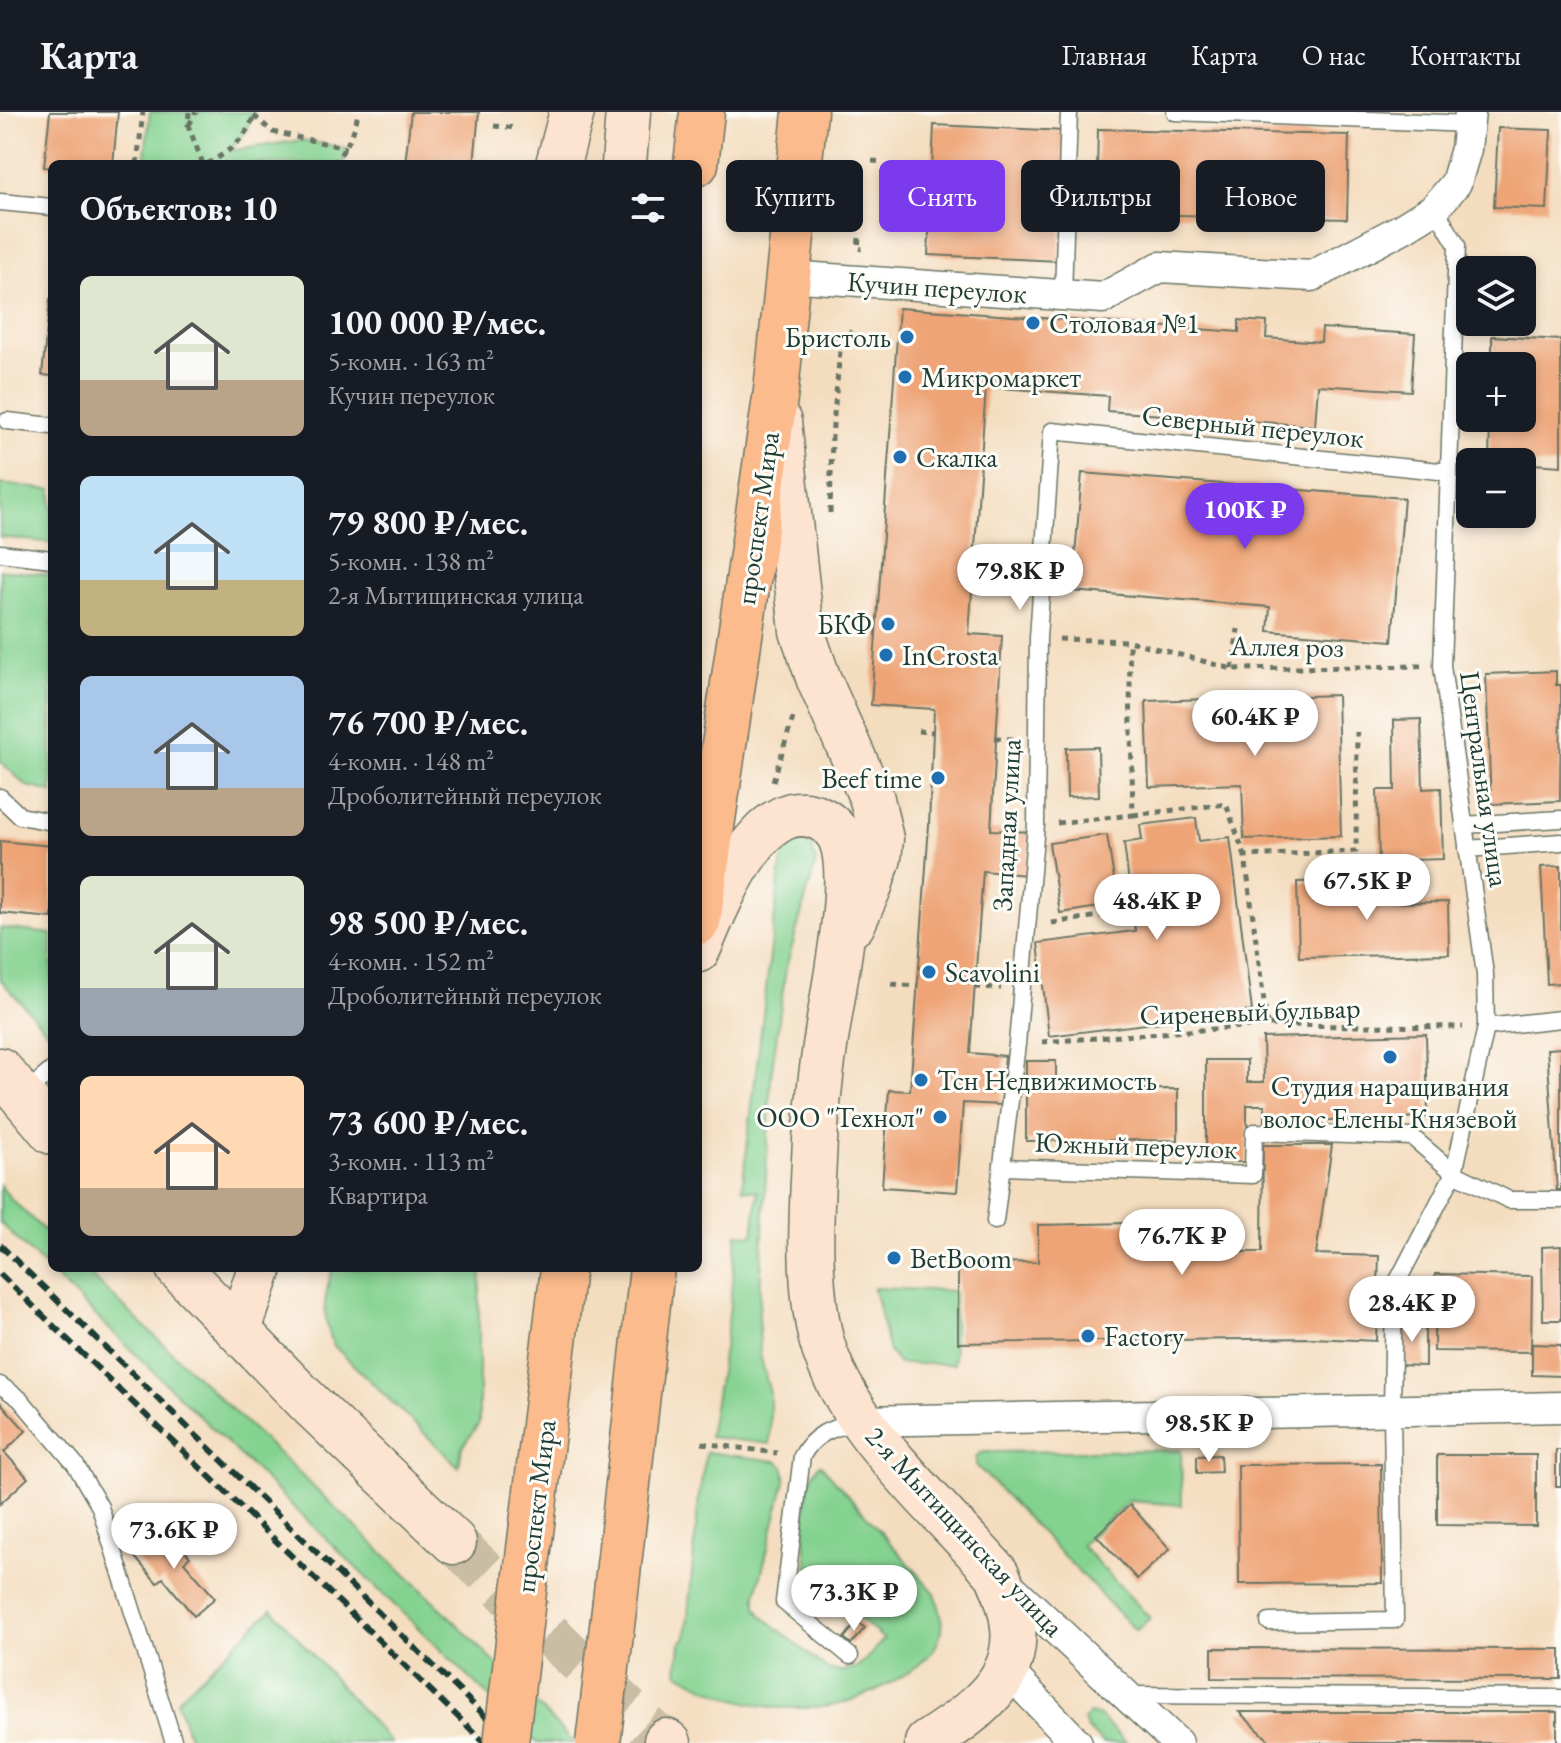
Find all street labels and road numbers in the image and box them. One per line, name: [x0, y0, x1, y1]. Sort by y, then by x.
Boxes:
street label: Кучин переулок: [846, 263, 1028, 311]
street label: Северный переулок: [1140, 396, 1366, 456]
street label: проспект Мира: [727, 428, 787, 607]
street label: Аллея роз: [1229, 627, 1344, 665]
street label: Центральная улица: [1452, 669, 1518, 890]
street label: Западная улица: [984, 737, 1029, 912]
street label: Сиреневый бульвар: [1139, 989, 1361, 1033]
street label: Южный переулок: [1034, 1123, 1238, 1167]
street label: проспект Мира: [507, 1417, 564, 1595]
street label: 2-я Мытищинская улица: [858, 1418, 1073, 1645]

